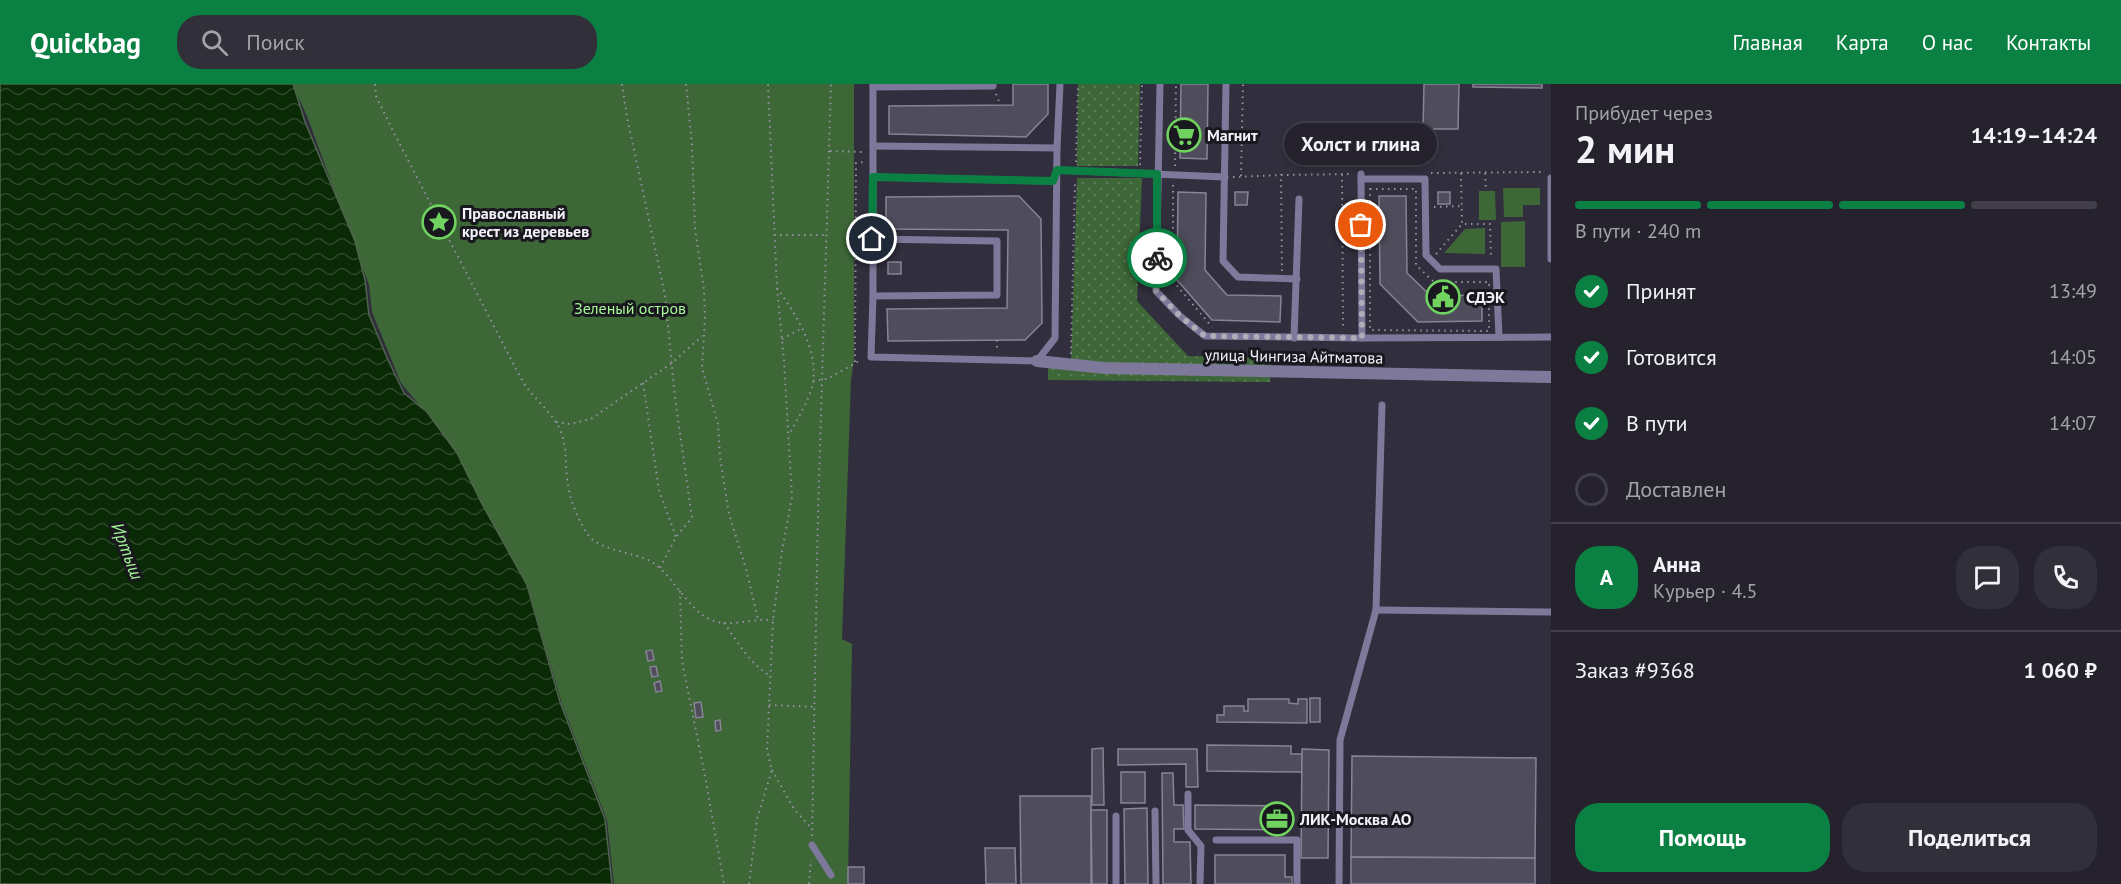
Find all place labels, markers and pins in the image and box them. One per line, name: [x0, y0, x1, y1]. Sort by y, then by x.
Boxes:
supermarket icon: Магнит: [1166, 117, 1202, 153]
callout: Холст и глина: [1284, 123, 1438, 165]
place label: Магнит: [1207, 125, 1258, 145]
pin: [1335, 199, 1386, 250]
place label: Православный крест из деревьев: [462, 203, 589, 241]
place icon: Православный крест из деревьев: [421, 204, 457, 240]
pin: [846, 213, 897, 264]
public building icon: СДЭК: [1425, 279, 1461, 315]
place label: СДЭК: [1466, 287, 1505, 307]
office icon: ЛИК-Москва АО: [1259, 801, 1295, 837]
place label: ЛИК-Москва АО: [1299, 809, 1412, 829]

